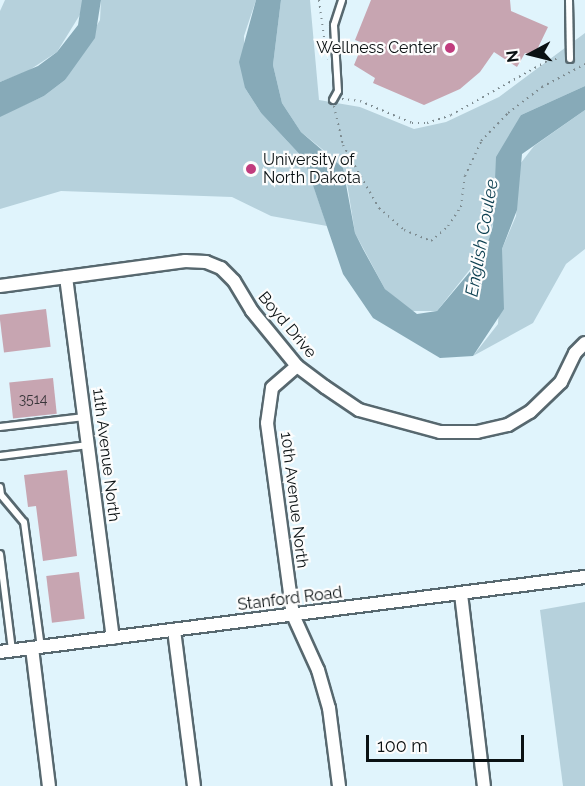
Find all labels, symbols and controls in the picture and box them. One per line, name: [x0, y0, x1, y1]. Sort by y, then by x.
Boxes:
north arrow: [501, 24, 561, 84]
place label: Wellness Center: [316, 38, 438, 58]
marker: Wellness Center: [443, 41, 457, 55]
text: N: [502, 49, 523, 63]
place label: University of North Dakota: [263, 150, 361, 188]
marker: University of North Dakota: [244, 162, 258, 176]
water label: English Coulee: [461, 178, 503, 298]
street label: Boyd Drive: [254, 288, 320, 362]
street label: 11th Avenue North: [88, 387, 124, 523]
house number: 3514: [19, 391, 47, 407]
street label: 10th Avenue North: [276, 431, 312, 569]
street label: Stanford Road: [237, 583, 343, 615]
scale bar: [369, 723, 526, 761]
text: 100 m: [377, 735, 428, 756]

